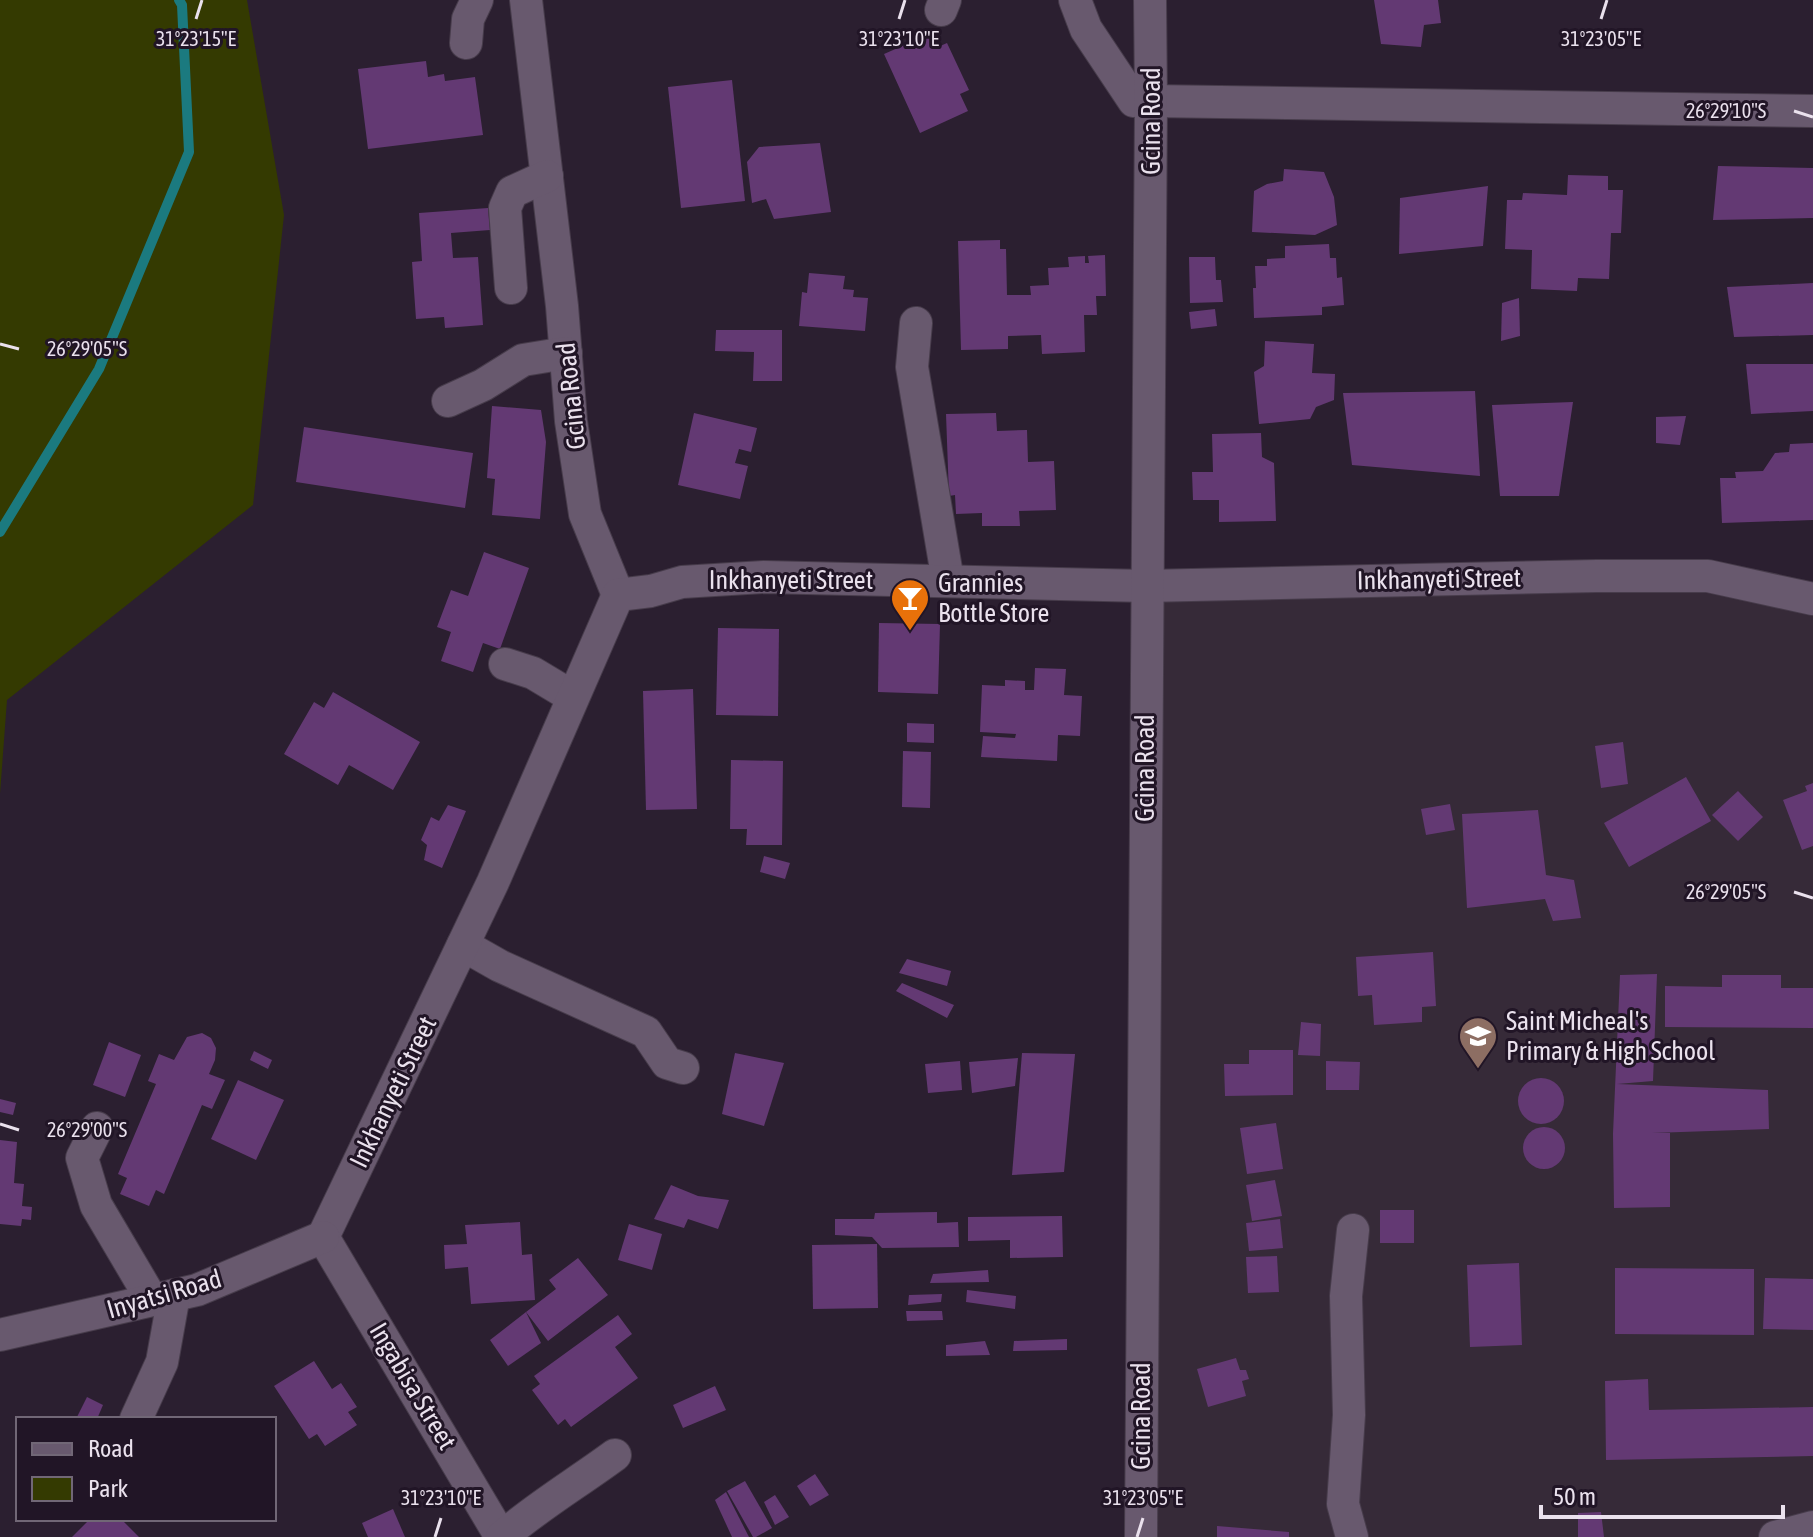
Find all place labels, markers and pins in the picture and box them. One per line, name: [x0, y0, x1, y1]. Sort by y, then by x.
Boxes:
place label: Grannies Bottle Store: [938, 568, 1049, 628]
bar icon: Grannies Bottle Store: [889, 577, 931, 632]
place label: Saint Micheal's Primary & High School: [1506, 1006, 1715, 1066]
school or university icon: Saint Micheal's Primary & High School: [1457, 1015, 1499, 1070]

